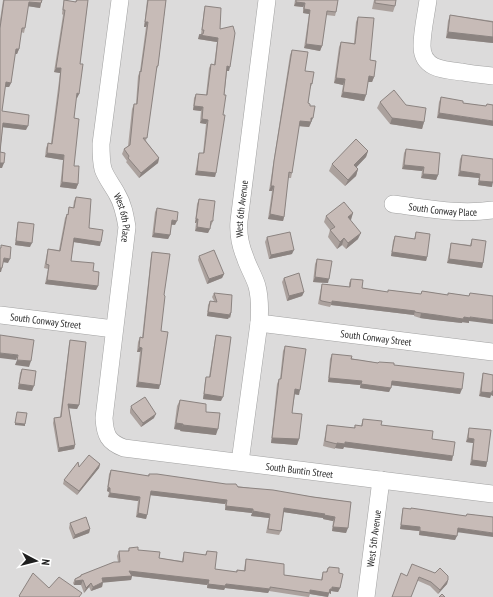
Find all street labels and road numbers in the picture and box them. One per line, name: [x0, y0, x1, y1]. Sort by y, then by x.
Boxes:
street label: West 6th Avenue: [232, 179, 251, 238]
street label: West 6th Place: [111, 190, 134, 243]
street label: South Conway Place: [408, 200, 477, 218]
street label: South Conway Street: [9, 310, 82, 331]
street label: South Conway Street: [340, 327, 413, 348]
street label: South Buntin Street: [265, 459, 334, 481]
street label: West 5th Avenue: [363, 509, 384, 568]

